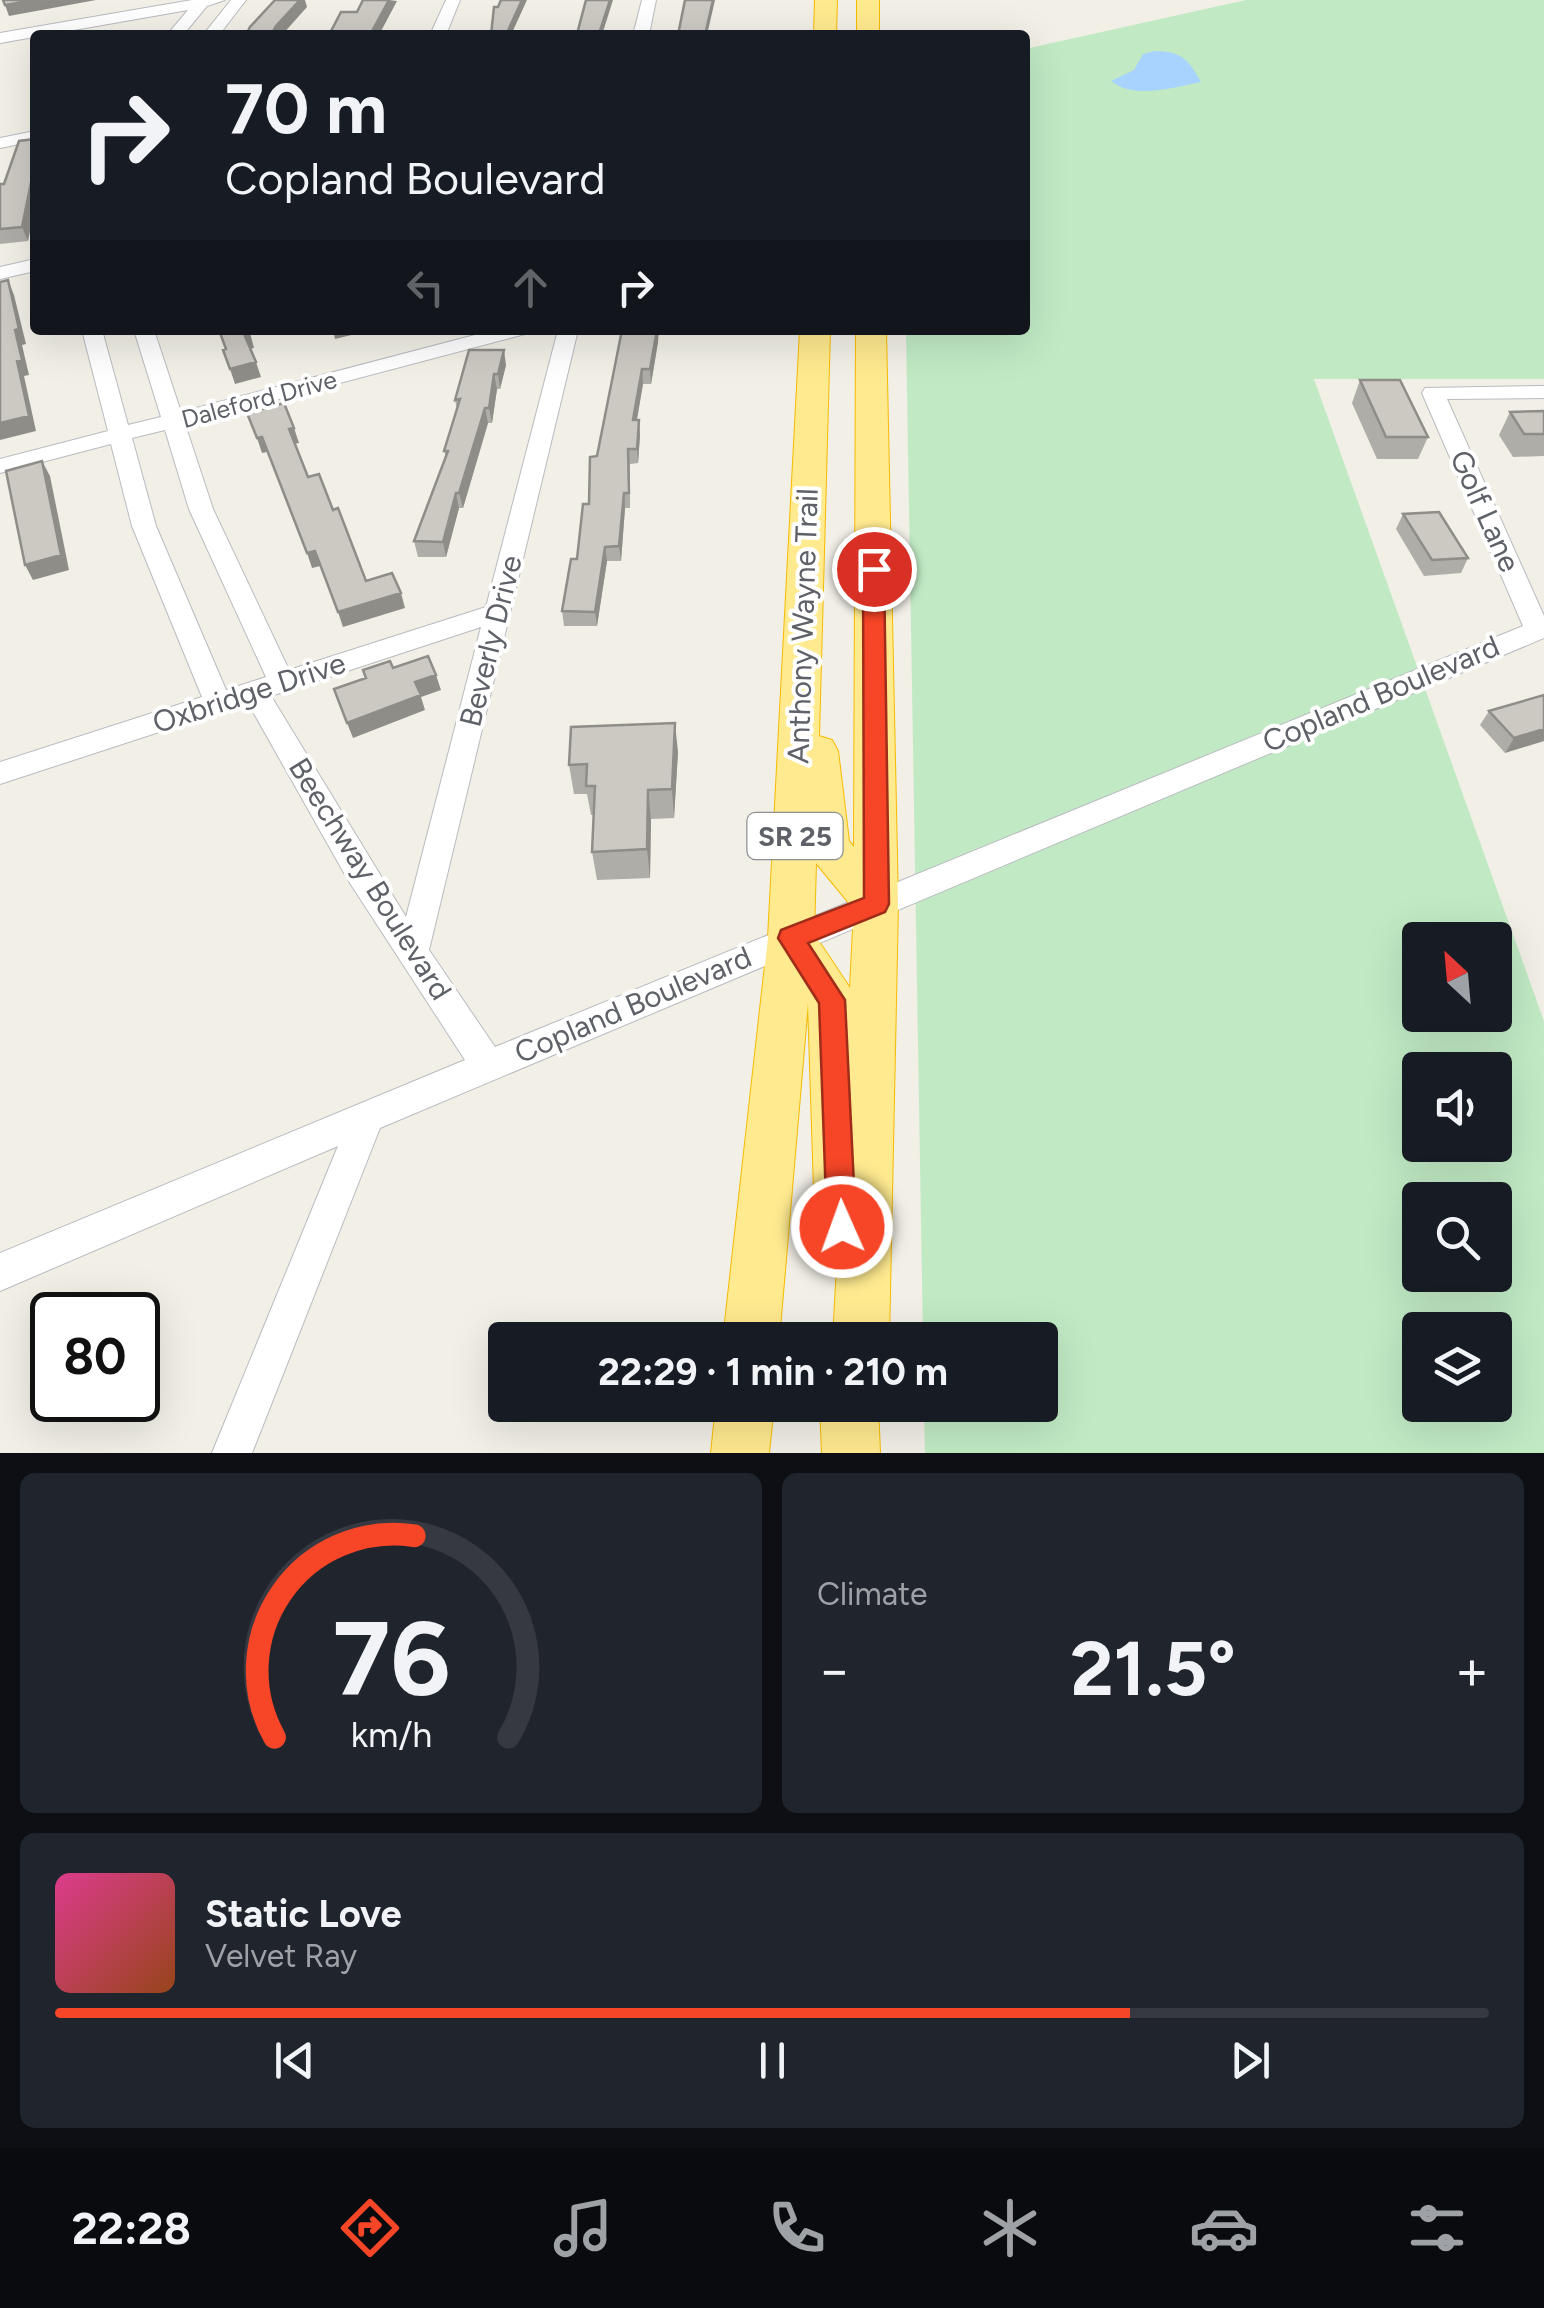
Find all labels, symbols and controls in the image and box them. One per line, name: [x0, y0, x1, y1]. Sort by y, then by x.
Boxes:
text: 70 m: [225, 66, 387, 151]
icon: right: [60, 70, 190, 200]
text: Copland Boulevard: [225, 151, 606, 205]
icon: left: [398, 260, 453, 315]
icon: ahead: [503, 260, 558, 315]
icon: right: [608, 260, 663, 315]
street label: Daleford Drive: [178, 364, 340, 434]
street label: Golf Lane: [1442, 444, 1529, 577]
street label: Anthony Wayne Trail: [779, 488, 826, 764]
pin: [832, 527, 917, 612]
icon: arrive: [847, 542, 902, 597]
street label: Beverly Drive: [451, 551, 530, 730]
street label: Copland Boulevard: [1257, 627, 1505, 760]
street label: Oxbridge Drive: [148, 644, 350, 741]
street label: Beechway Boulevard: [281, 751, 460, 1007]
road number: SR 25: [748, 813, 842, 859]
north arrow: [1402, 922, 1512, 1032]
map controls: [1402, 922, 1512, 1422]
street label: Copland Boulevard: [509, 938, 757, 1071]
button: sound: [1402, 1052, 1512, 1162]
position arrow: [790, 1175, 894, 1279]
button: search: [1402, 1182, 1512, 1292]
speed limit sign: 80: [30, 1292, 160, 1422]
button: layers: [1402, 1312, 1512, 1422]
text: 22:29 · 1 min · 210 m: [598, 1349, 948, 1395]
text: Climate: [817, 1575, 928, 1613]
text: 76: [332, 1596, 450, 1721]
text: 21.5°: [1070, 1624, 1236, 1714]
text: −: [817, 1637, 851, 1703]
text: +: [1455, 1637, 1489, 1703]
text: km/h: [350, 1713, 432, 1756]
text: Static Love: [205, 1891, 402, 1937]
text: Velvet Ray: [205, 1937, 357, 1975]
icon: previous: [267, 2033, 322, 2088]
icon: pause: [745, 2033, 800, 2088]
icon: next: [1223, 2033, 1278, 2088]
icon: directions: [335, 2193, 405, 2263]
icon: music: [548, 2193, 618, 2263]
icon: phone: [762, 2193, 832, 2263]
icon: climate: [975, 2193, 1045, 2263]
icon: car: [1189, 2193, 1259, 2263]
icon: filters: [1402, 2193, 1472, 2263]
text: 22:28: [72, 2201, 191, 2255]

